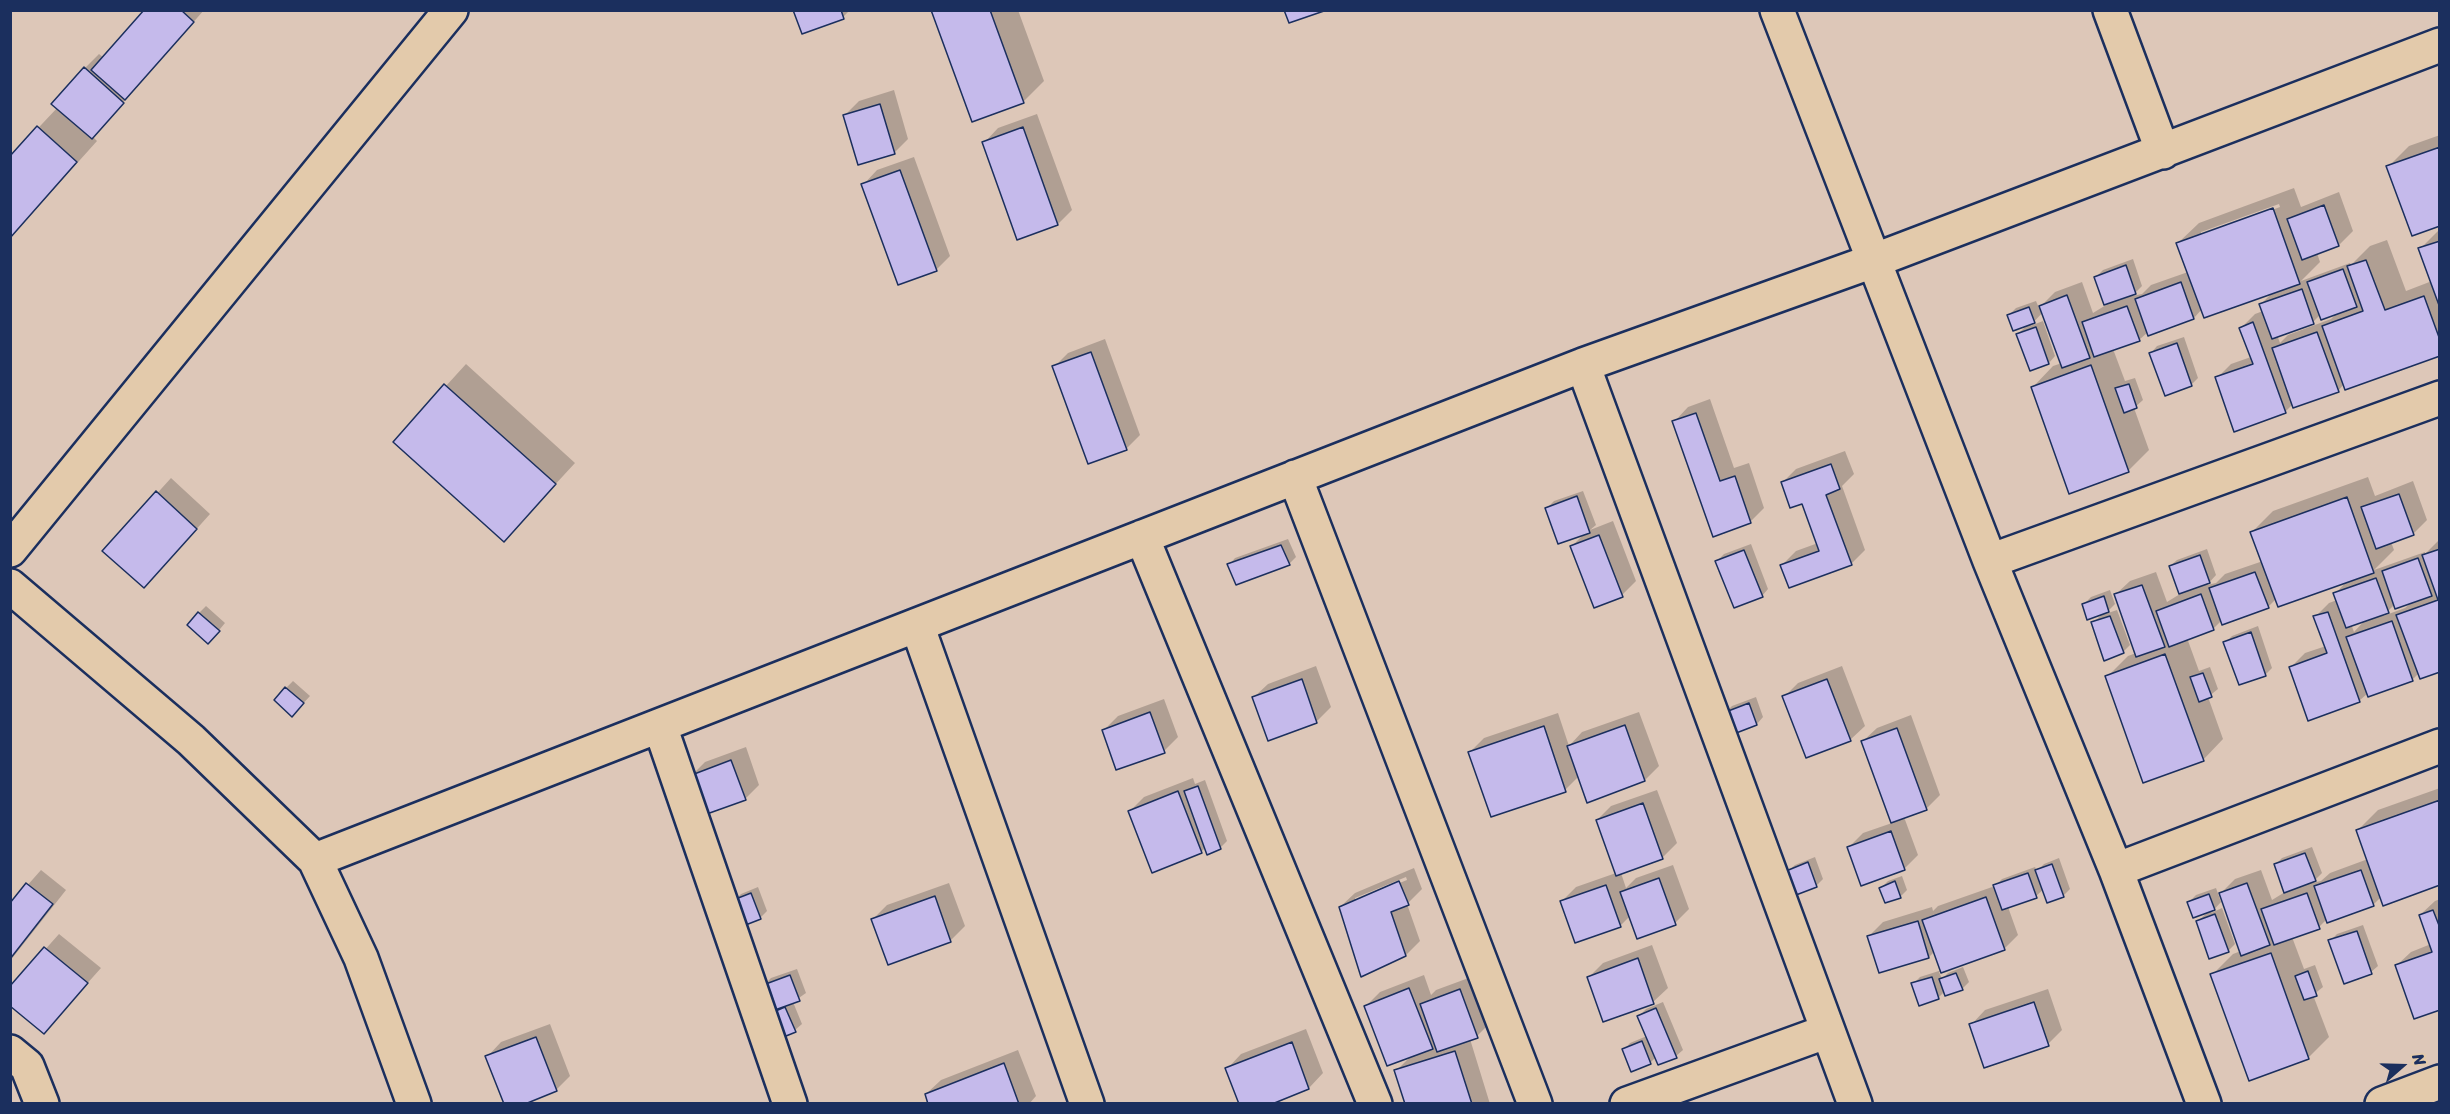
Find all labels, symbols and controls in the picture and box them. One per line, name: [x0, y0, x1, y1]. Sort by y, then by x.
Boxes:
north arrow: [2372, 1036, 2432, 1096]
text: N: [2404, 1050, 2435, 1070]

